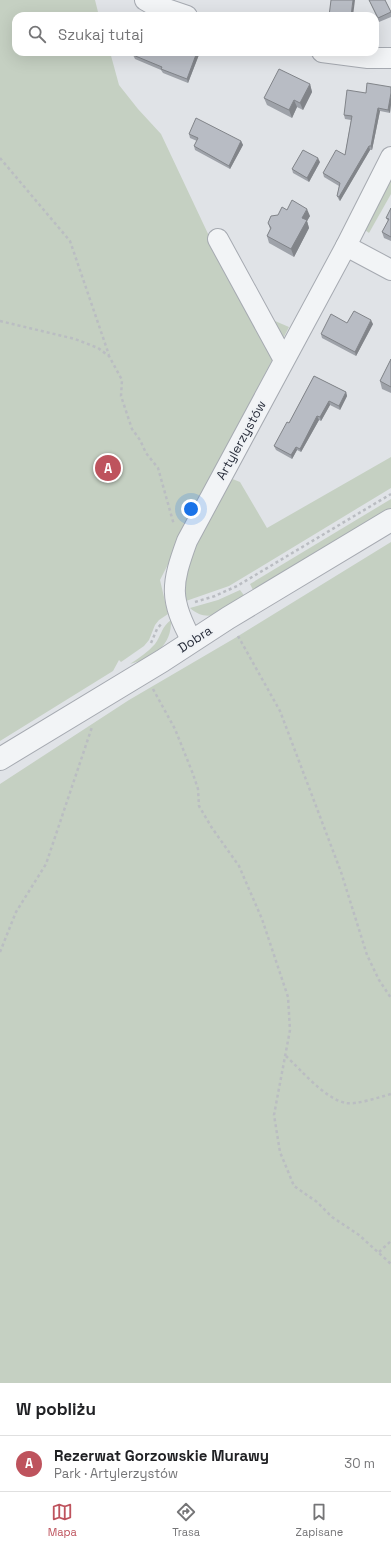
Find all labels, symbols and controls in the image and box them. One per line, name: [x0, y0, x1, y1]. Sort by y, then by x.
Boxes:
search box: [12, 12, 379, 56]
icon: search: [26, 23, 48, 45]
text: Szukaj tutaj: [58, 25, 144, 44]
street label: Artylerzystów: [212, 397, 270, 483]
pin: A: [95, 453, 121, 483]
your location: [181, 499, 201, 519]
street label: Dobra: [175, 621, 216, 656]
text: W pobliżu: [16, 1398, 96, 1420]
text: Rezerwat Gorzowskie Murawy: [54, 1446, 269, 1465]
text: A: [25, 1455, 33, 1472]
text: 30 m: [344, 1455, 375, 1472]
text: Park · Artylerzystów: [54, 1465, 178, 1482]
tab: Mapa: [48, 1501, 77, 1539]
tab: Trasa: [172, 1501, 200, 1539]
tab: Zapisane: [296, 1501, 343, 1539]

